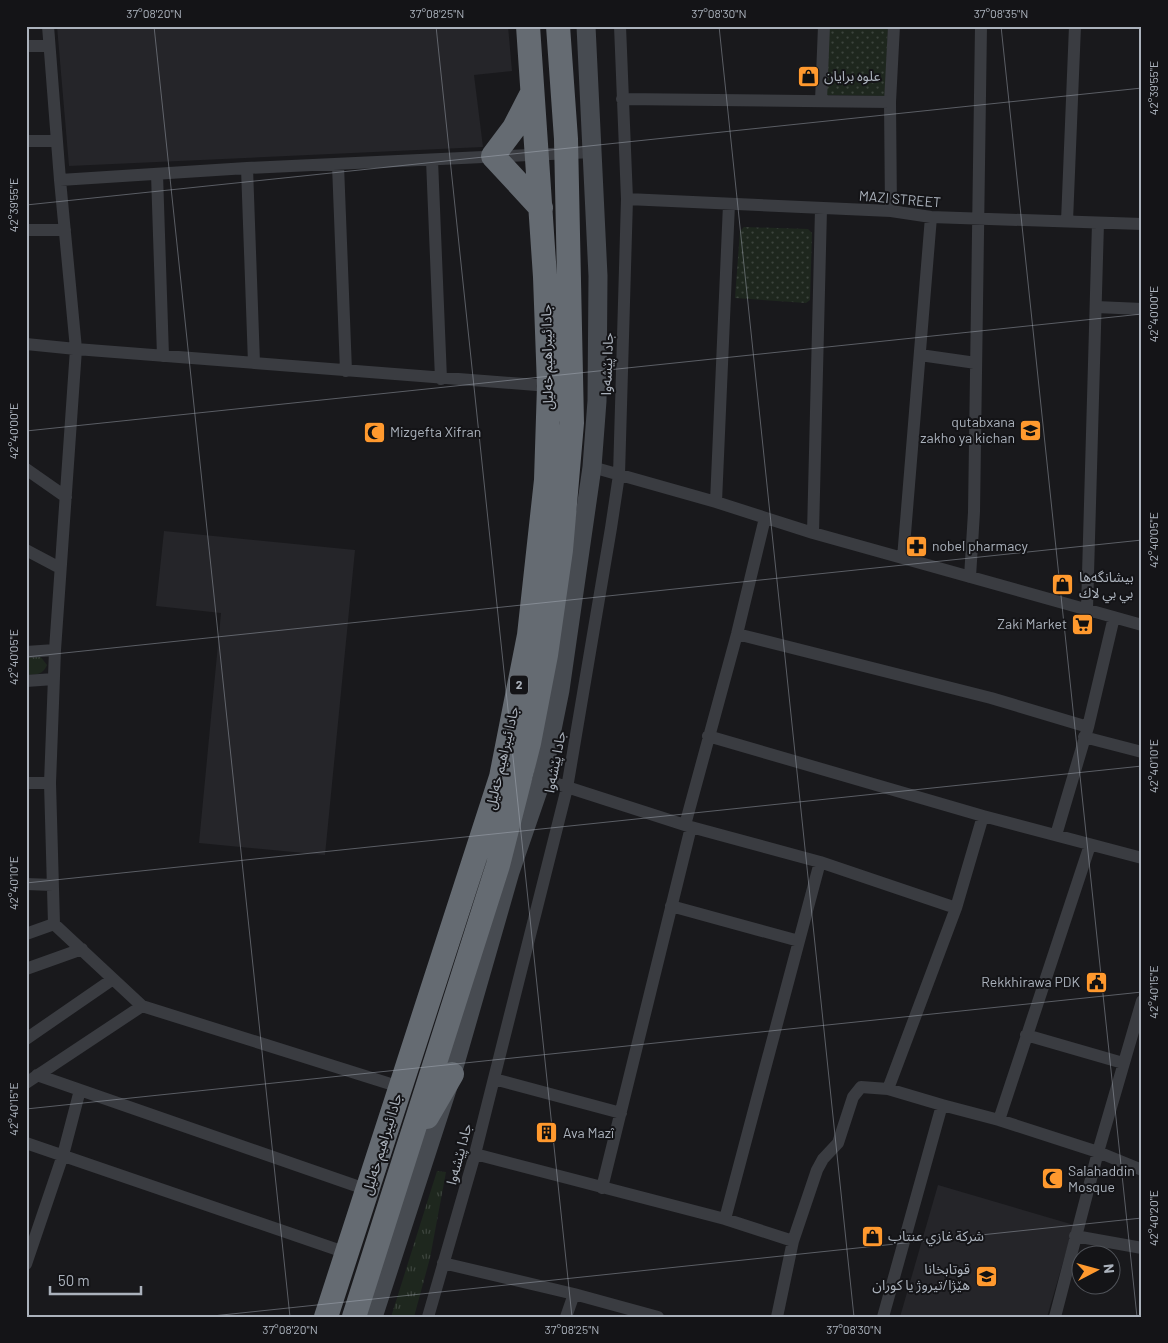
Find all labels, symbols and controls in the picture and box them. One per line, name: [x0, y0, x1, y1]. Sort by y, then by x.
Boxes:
text: 37°08'20"N: [126, 6, 182, 20]
text: 37°08'25"N: [410, 6, 464, 20]
text: 37°08'30"N: [691, 6, 747, 20]
text: 37°08'35"N: [974, 6, 1028, 20]
text: 42°39'55"E: [1146, 61, 1160, 115]
shop icon: علوه برايان: [796, 64, 820, 88]
place label: علوه برايان: [824, 67, 880, 85]
text: 42°39'55"E: [6, 178, 20, 232]
street label: MAZI STREET: [858, 186, 942, 211]
text: 42°40'00"E: [1146, 286, 1160, 342]
street label: جادا ئیبراهیم خەلیل: [537, 304, 559, 410]
street label: جادا پێشەوا: [597, 332, 618, 396]
text: 42°40'00"E: [6, 403, 20, 459]
place label: qutabxana zakho ya kichan: [920, 413, 1015, 446]
school or university icon: qutabxana zakho ya kichan: [1019, 418, 1043, 442]
mosque icon: Mizgefta Xifran: [362, 420, 386, 444]
place label: Mizgefta Xifran: [390, 423, 481, 440]
text: 42°40'05"E: [1146, 512, 1160, 568]
pharmacy icon: nobel pharmacy: [904, 534, 928, 558]
place label: nobel pharmacy: [932, 537, 1029, 554]
place label: بيشانگه‌ها بي بي لاك: [1079, 568, 1134, 604]
shop icon: بيشانگه‌ها بي بي لاك: [1051, 573, 1075, 597]
supermarket icon: Zaki Market: [1071, 612, 1095, 636]
place label: Zaki Market: [997, 615, 1067, 632]
text: 42°40'05"E: [6, 629, 20, 685]
road number: 2: [510, 676, 528, 694]
street label: جادا ئیبراهیم خەلیل: [481, 705, 525, 812]
street label: جادا پێشەوا: [540, 729, 571, 795]
text: 42°40'10"E: [1146, 739, 1160, 793]
text: 42°40'10"E: [6, 856, 20, 910]
text: 42°40'15"E: [1146, 965, 1160, 1019]
public building icon: Rekkhirawa PDK: [1084, 970, 1108, 994]
place label: Rekkhirawa PDK: [981, 973, 1080, 990]
text: 42°40'15"E: [6, 1082, 20, 1136]
street label: جادا ئیبراهیم خەلیل: [358, 1091, 408, 1198]
street label: جادا پێشەوا: [442, 1121, 477, 1187]
building icon: Ava Mazî: [535, 1121, 559, 1145]
place label: Ava Mazî: [563, 1124, 615, 1141]
place label: Salahaddin Mosque: [1068, 1162, 1135, 1195]
mosque icon: Salahaddin Mosque: [1040, 1167, 1064, 1191]
text: 42°40'20"E: [1146, 1190, 1160, 1246]
shop icon: شركة غازي عنتاب: [860, 1224, 884, 1248]
place label: شركة غازي عنتاب: [888, 1227, 984, 1247]
north arrow: [1070, 1246, 1120, 1296]
place label: قوتابخانا هێژا/تيروژ يا كوران: [872, 1260, 970, 1294]
scale bar: [50, 1263, 141, 1295]
text: N: [1100, 1263, 1118, 1274]
school or university icon: قوتابخانا هێژا/تيروژ يا كوران: [974, 1265, 998, 1289]
text: 50 m: [58, 1271, 90, 1289]
text: 37°08'20"N: [262, 1322, 318, 1336]
text: 37°08'25"N: [545, 1322, 599, 1336]
text: 37°08'30"N: [826, 1322, 882, 1336]

